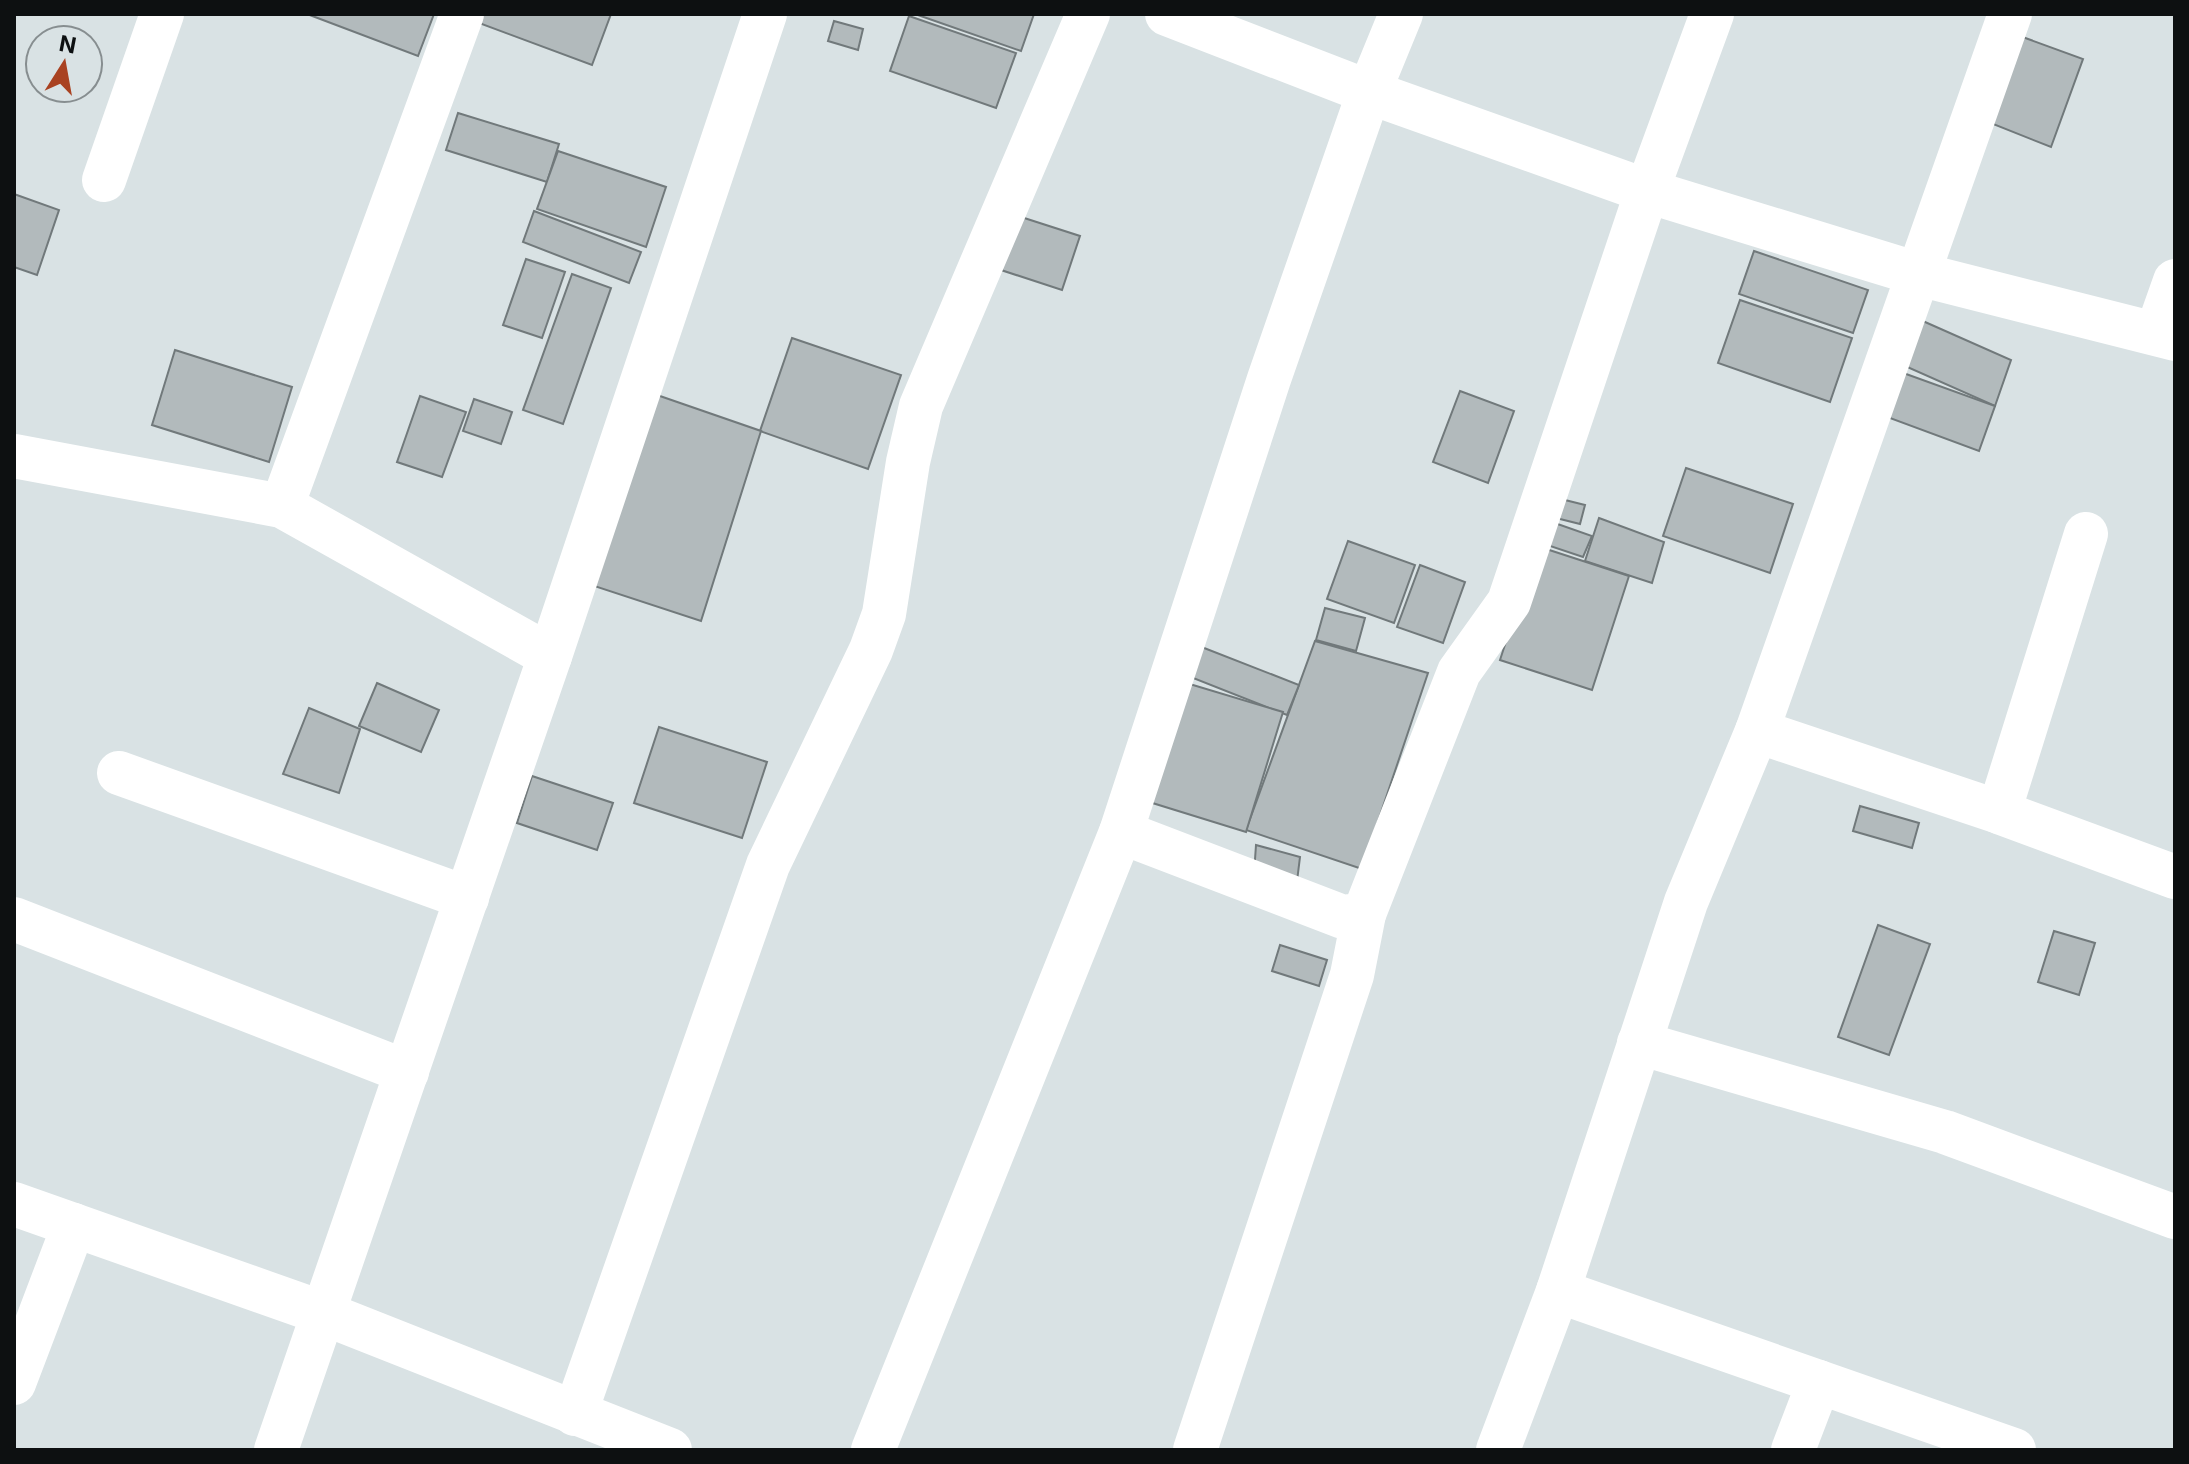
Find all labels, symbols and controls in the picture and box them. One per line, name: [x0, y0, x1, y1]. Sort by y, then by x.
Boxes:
north arrow: [24, 24, 104, 104]
text: N: [57, 30, 79, 59]

